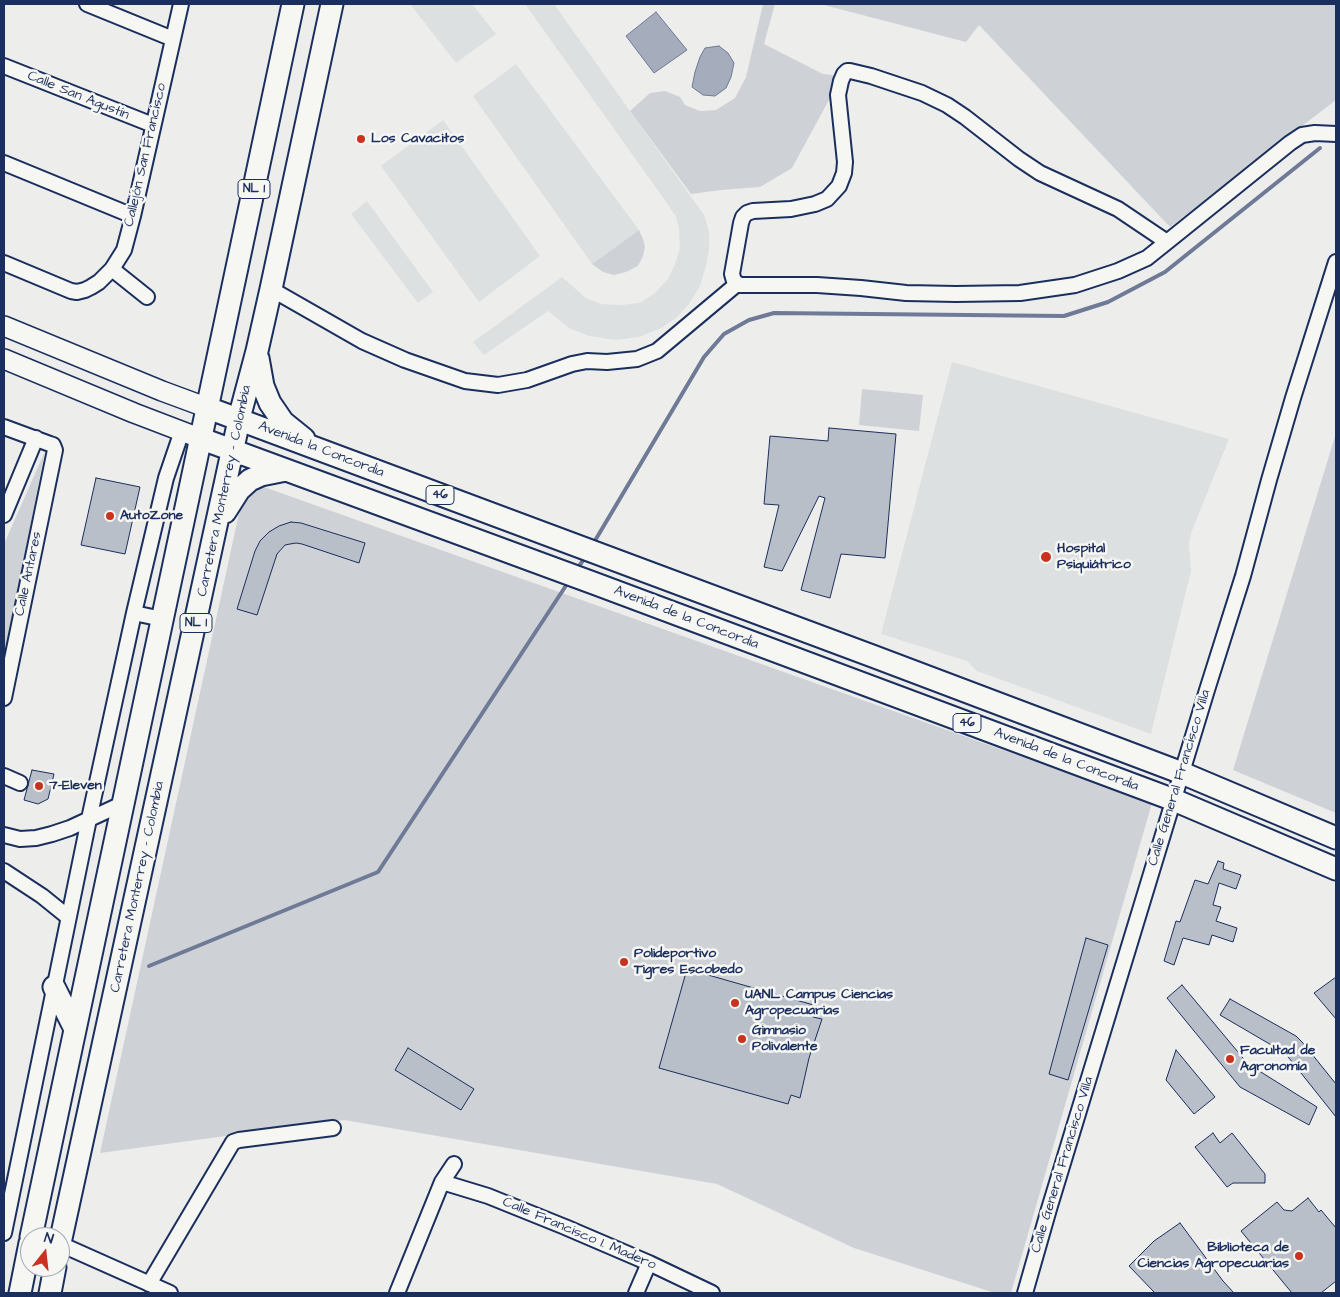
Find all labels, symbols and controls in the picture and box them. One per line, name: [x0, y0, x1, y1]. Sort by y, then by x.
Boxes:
street label: Calle San Agustín: [25, 68, 131, 124]
street label: Callejón San Francisco: [121, 82, 171, 228]
place label: Los Cavacitos: [371, 131, 464, 147]
marker: Los Cavacitos: [355, 133, 367, 145]
road number: NL 1: [238, 180, 270, 198]
street label: Carretera Monterrey - Colombia: [194, 384, 256, 598]
street label: Avenida la Concordia: [256, 418, 386, 482]
road number: 46: [426, 486, 454, 504]
place label: AutoZone: [120, 508, 183, 524]
marker: AutoZone: [104, 510, 116, 522]
street label: Calle Antares: [12, 530, 46, 618]
place label: Hospital Psiquiátrico: [1057, 541, 1131, 574]
marker: Hospital Psiquiátrico: [1039, 550, 1053, 564]
street label: Avenida de la Concordia: [611, 583, 761, 653]
road number: NL 1: [180, 614, 212, 632]
street label: Calle General Francisco Villa: [1145, 688, 1215, 868]
road number: 46: [953, 714, 981, 732]
street label: Avenida de la Concordia: [991, 725, 1141, 795]
place label: 7-Eleven: [49, 778, 102, 794]
marker: 7-Eleven: [33, 780, 45, 792]
street label: Carretera Monterrey - Colombia: [107, 780, 169, 994]
place label: Polideportivo Tigres Escobedo: [634, 946, 743, 979]
marker: Polideportivo Tigres Escobedo: [618, 956, 630, 968]
place label: UANL Campus Ciencias Agropecuarias: [745, 987, 893, 1020]
marker: UANL Campus Ciencias Agropecuarias: [729, 997, 741, 1009]
place label: Gimnasio Polivalente: [752, 1023, 818, 1056]
marker: Gimnasio Polivalente: [736, 1033, 748, 1045]
place label: Facultad de Agronomía: [1240, 1043, 1315, 1076]
marker: Facultad de Agronomía: [1224, 1053, 1236, 1065]
street label: Calle General Francisco Villa: [1028, 1075, 1098, 1255]
street label: Calle Francisco I. Madero: [500, 1194, 658, 1274]
north arrow: [20, 1227, 70, 1277]
text: N: [42, 1228, 56, 1249]
place label: Biblioteca de Ciencias Agropecuarias: [1137, 1240, 1289, 1272]
marker: Biblioteca de Ciencias Agropecuarias: [1293, 1250, 1305, 1262]

